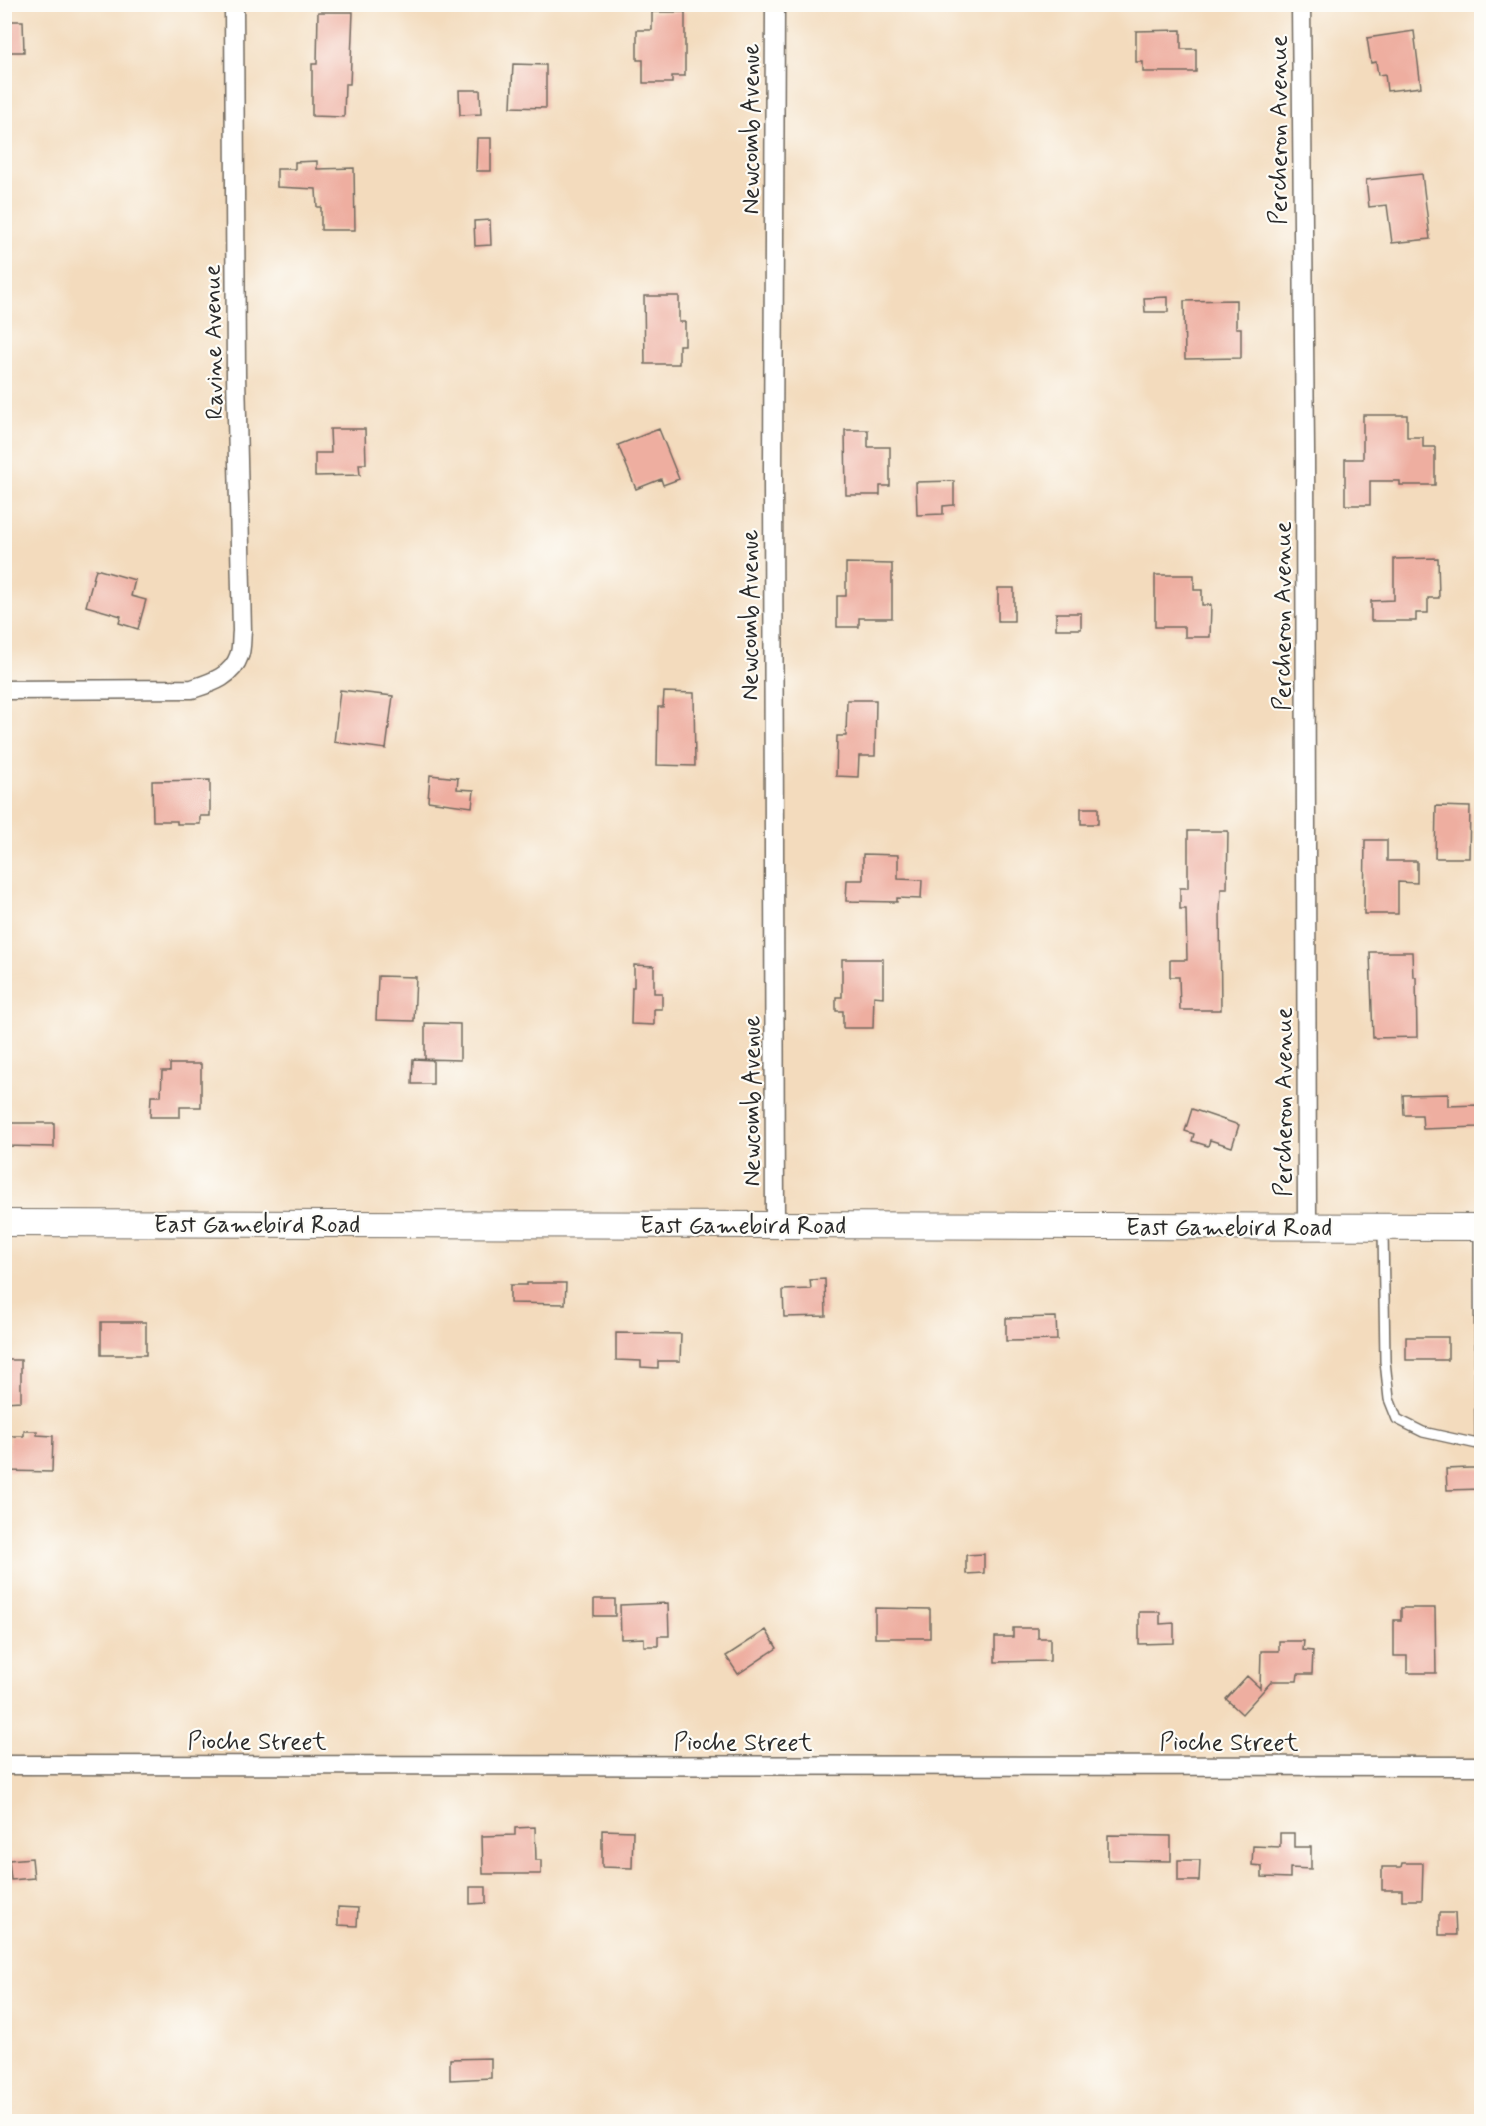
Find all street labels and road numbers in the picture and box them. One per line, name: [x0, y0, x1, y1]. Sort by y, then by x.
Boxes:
street label: Percheron Avenue: [1264, 35, 1295, 225]
street label: Newcomb Avenue: [736, 44, 767, 215]
street label: Ravine Avenue: [198, 264, 231, 420]
street label: Percheron Avenue: [1268, 521, 1299, 711]
street label: Newcomb Avenue: [735, 530, 766, 701]
street label: Percheron Avenue: [1269, 1007, 1300, 1197]
street label: Newcomb Avenue: [737, 1016, 768, 1187]
street label: East Gamebird Road: [154, 1210, 360, 1241]
street label: East Gamebird Road: [640, 1211, 846, 1242]
street label: East Gamebird Road: [1126, 1213, 1332, 1244]
street label: Pioche Street: [187, 1727, 327, 1758]
street label: Pioche Street: [673, 1728, 813, 1759]
street label: Pioche Street: [1159, 1728, 1299, 1759]

